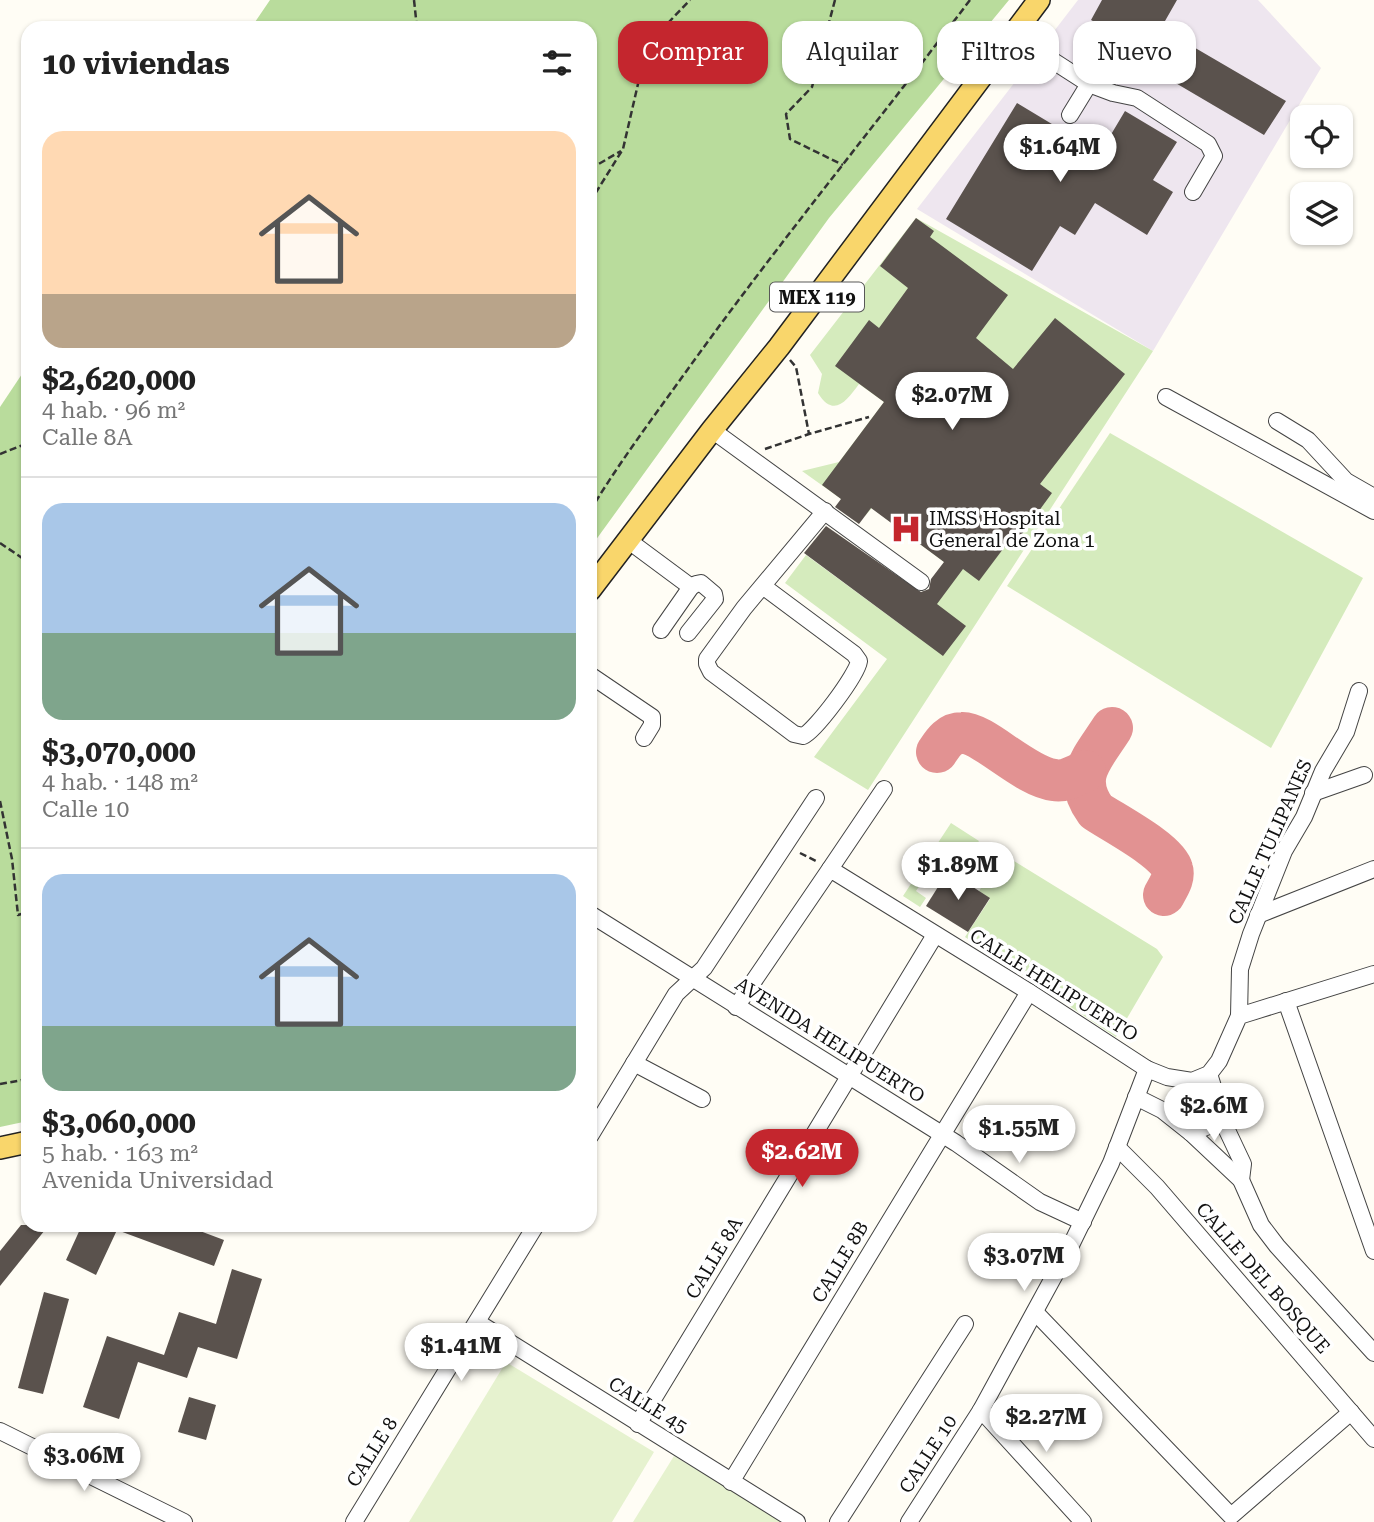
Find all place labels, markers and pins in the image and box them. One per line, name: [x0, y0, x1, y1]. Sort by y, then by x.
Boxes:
pin: $1.64M: [1003, 124, 1117, 184]
pin: $2.07M: [895, 372, 1009, 432]
place label: IMSS Hospital General de Zona 1: [929, 507, 1095, 552]
hospital icon: IMSS Hospital General de Zona 1: [889, 512, 923, 546]
pin: $1.89M: [901, 842, 1015, 902]
pin: $2.6M: [1165, 1084, 1263, 1143]
pin: $1.55M: [962, 1106, 1076, 1165]
pin: $2.62M: [745, 1130, 859, 1189]
pin: $3.07M: [967, 1234, 1081, 1293]
pin: $1.41M: [404, 1324, 518, 1383]
pin: $2.27M: [989, 1394, 1103, 1454]
pin: $3.06M: [27, 1434, 141, 1493]

